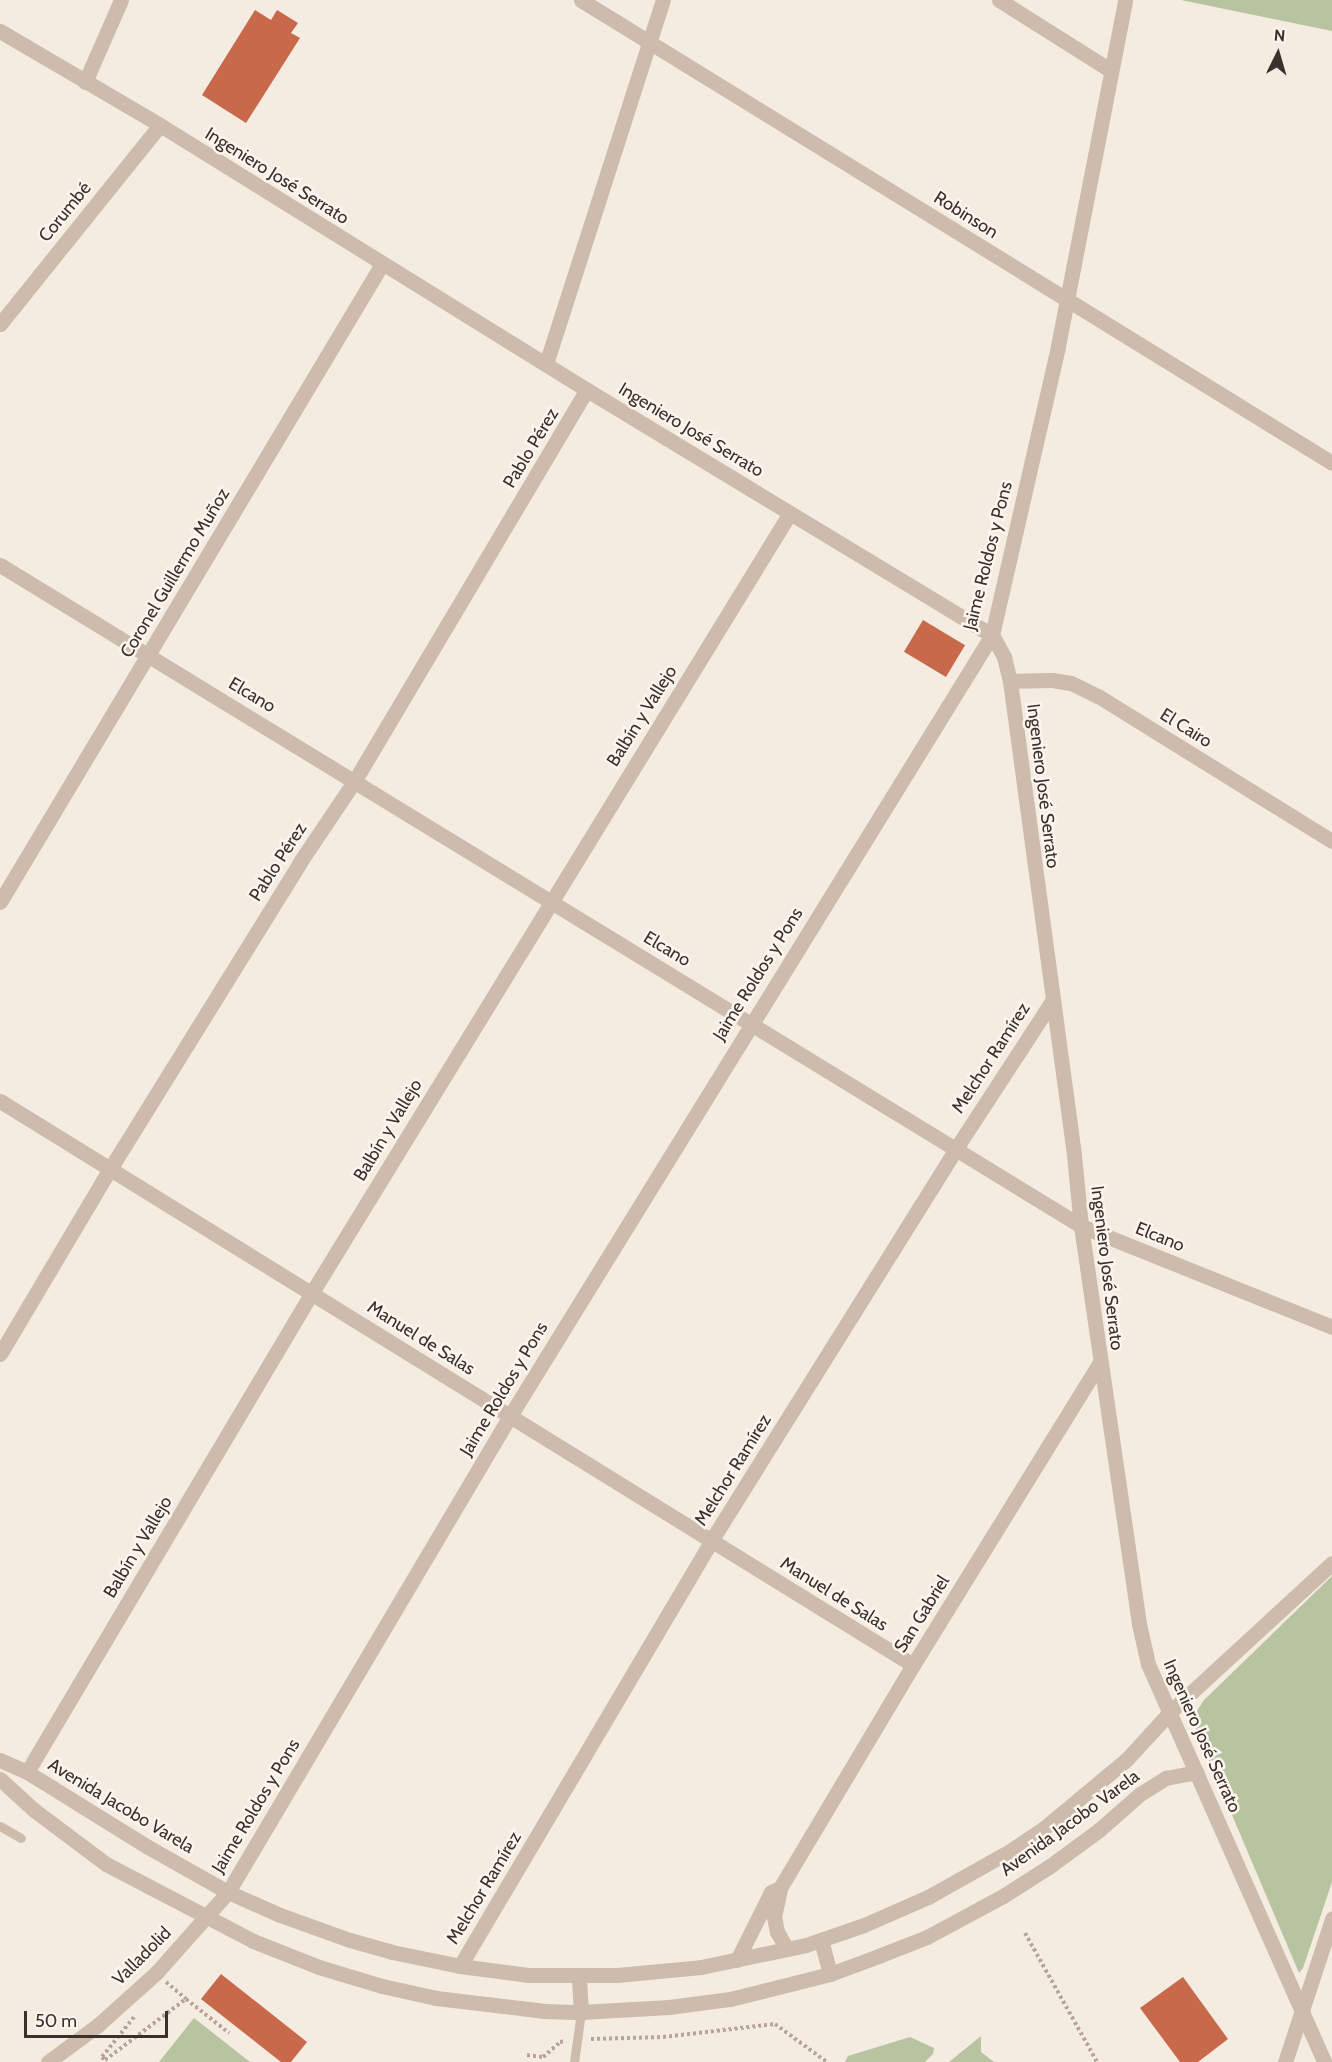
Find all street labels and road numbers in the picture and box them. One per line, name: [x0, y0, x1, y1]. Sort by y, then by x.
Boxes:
street label: Ingeniero José Serrato: [201, 123, 353, 229]
street label: Corumbé: [34, 178, 96, 246]
street label: Robinson: [930, 187, 1002, 243]
street label: Ingeniero José Serrato: [615, 378, 767, 482]
street label: Pablo Pérez: [499, 404, 563, 492]
street label: Jaime Roldos y Pons: [959, 479, 1017, 633]
street label: Coronel Guillermo Muñoz: [116, 484, 234, 662]
street label: Balbín y Vallejo: [602, 662, 682, 770]
street label: Elcano: [225, 673, 279, 717]
street label: Ingeniero José Serrato: [1022, 703, 1064, 869]
street label: El Cairo: [1156, 704, 1216, 752]
street label: Pablo Pérez: [245, 819, 311, 905]
street label: Jaime Roldos y Pons: [708, 904, 808, 1044]
street label: Elcano: [640, 927, 694, 971]
street label: Melchor Ramírez: [947, 999, 1035, 1117]
street label: Balbín y Vallejo: [349, 1075, 427, 1185]
street label: Ingeniero José Serrato: [1086, 1185, 1128, 1351]
street label: Elcano: [1132, 1217, 1188, 1257]
street label: Manuel de Salas: [363, 1296, 479, 1380]
street label: Jaime Roldos y Pons: [455, 1318, 553, 1460]
street label: Melchor Ramírez: [690, 1410, 776, 1530]
street label: Balbín y Vallejo: [99, 1492, 177, 1602]
street label: Manuel de Salas: [776, 1552, 892, 1636]
street label: San Gabriel: [890, 1571, 954, 1657]
street label: Ingeniero José Serrato: [1158, 1656, 1246, 1816]
street label: Jaime Roldos y Pons: [207, 1735, 305, 1877]
street label: Avenida Jacobo Varela: [44, 1754, 198, 1858]
street label: Avenida Jacobo Varela: [996, 1765, 1144, 1881]
street label: Melchor Ramírez: [442, 1828, 526, 1948]
street label: Valladolid: [108, 1922, 176, 1990]

